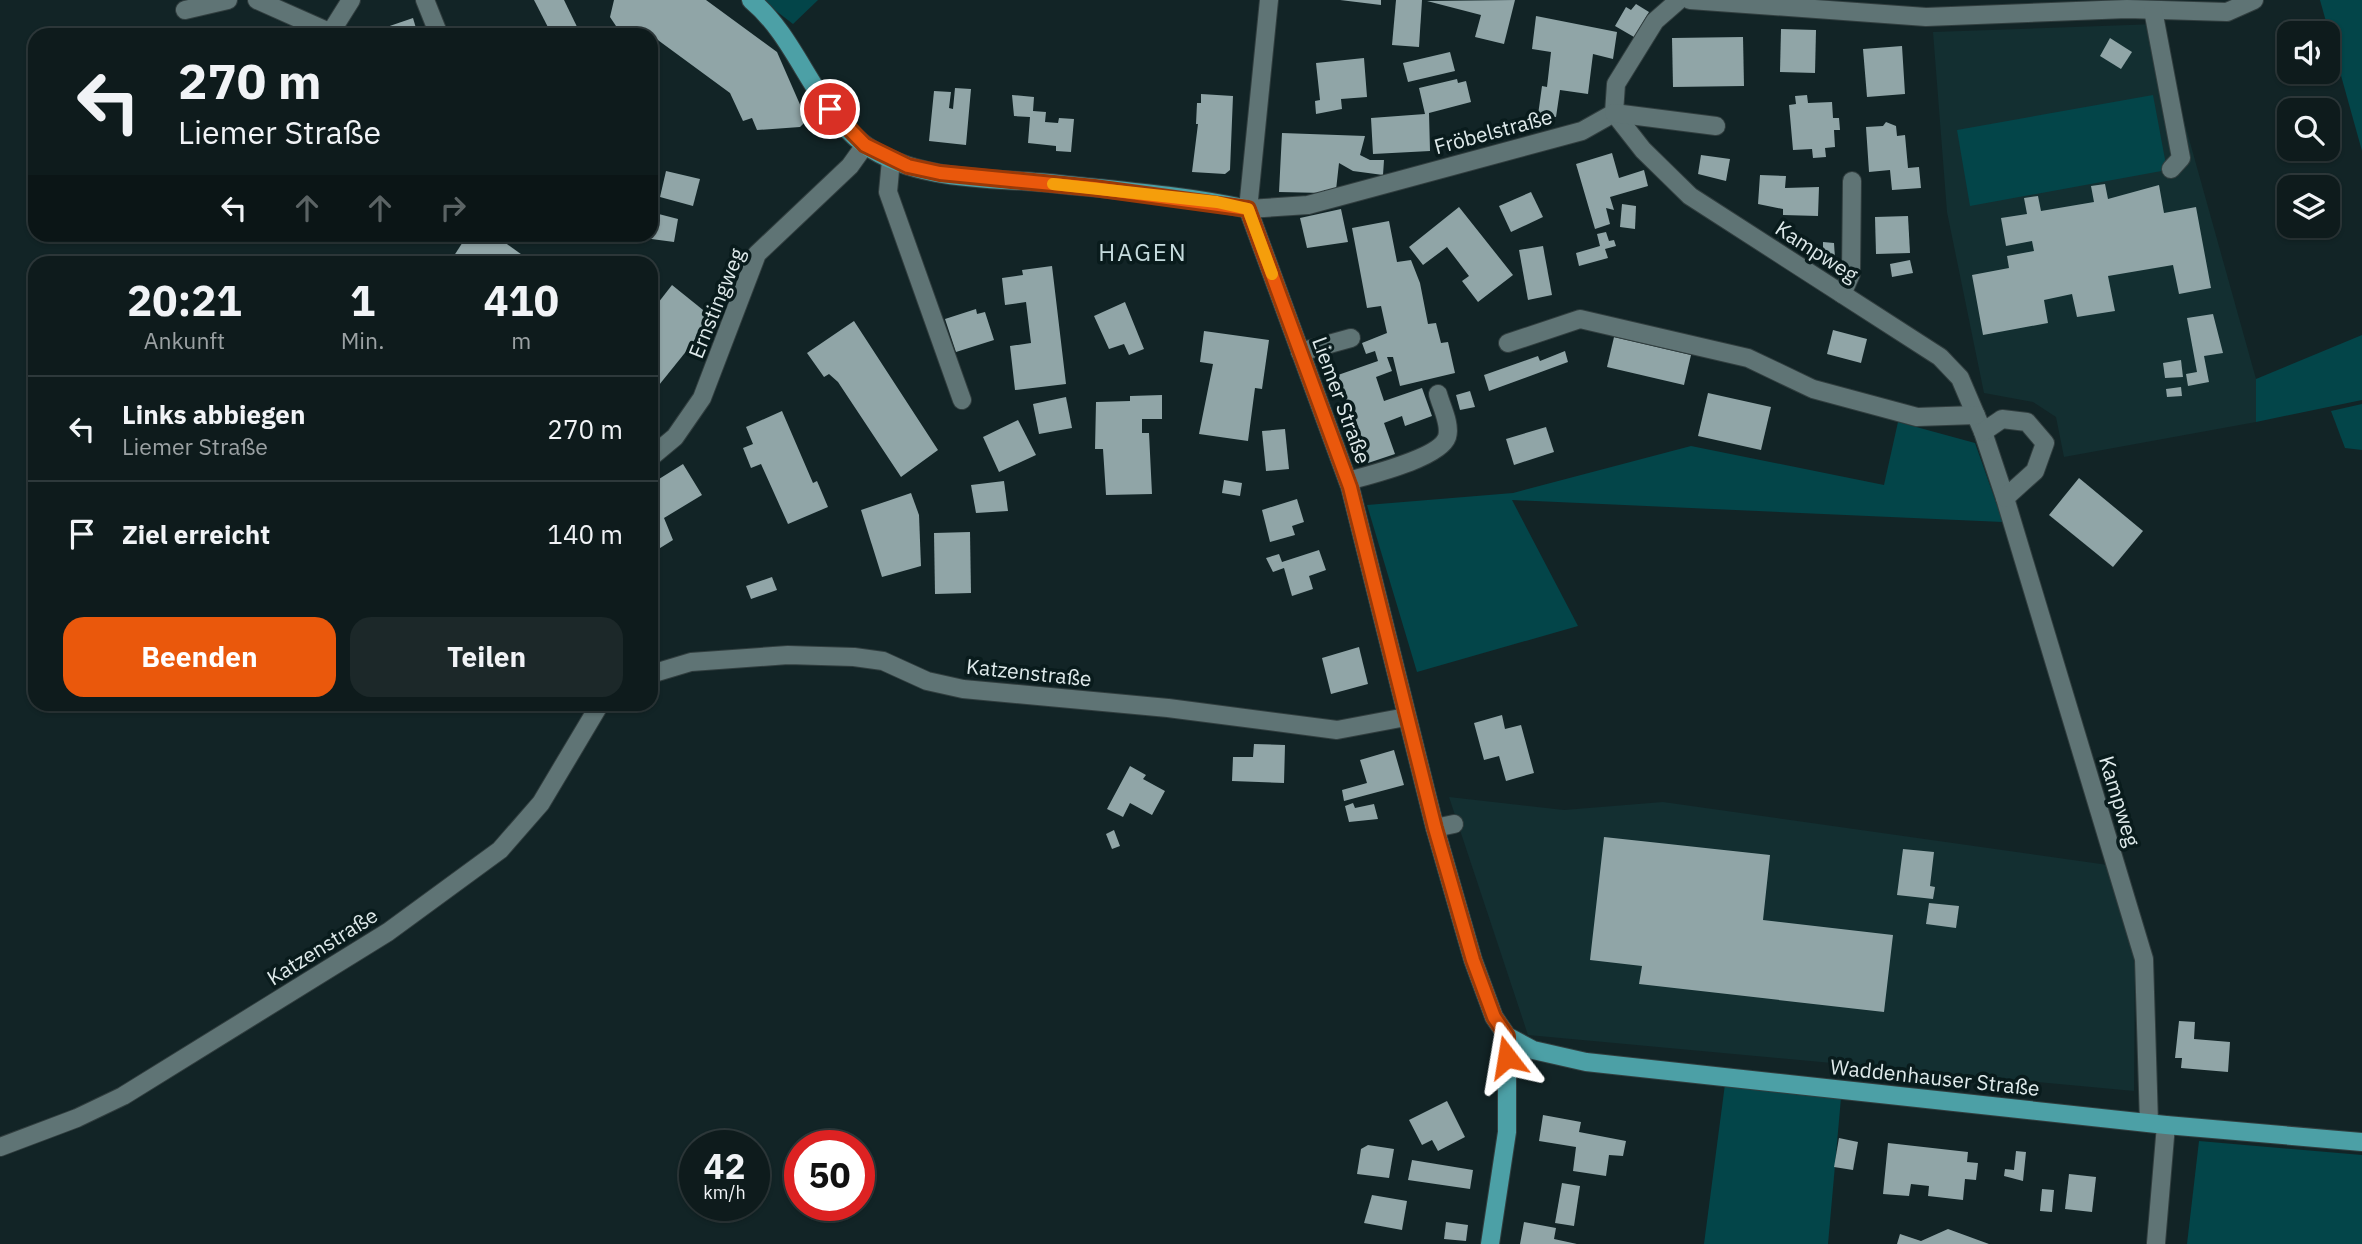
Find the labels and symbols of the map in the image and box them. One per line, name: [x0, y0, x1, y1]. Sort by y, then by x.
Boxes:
pin: [800, 79, 860, 139]
street label: Fröbelstraße: [1431, 102, 1555, 160]
street label: Kampweg: [1770, 214, 1864, 288]
district label: HAGEN: [1098, 236, 1188, 268]
street label: Ernstingweg: [681, 244, 751, 362]
street label: Liemer Straße: [1306, 333, 1378, 467]
street label: Katzenstraße: [965, 651, 1093, 693]
street label: Kampweg: [2093, 752, 2147, 850]
street label: Katzenstraße: [261, 901, 383, 991]
position arrow: [1470, 1020, 1544, 1094]
street label: Waddenhauser Straße: [1829, 1052, 2041, 1102]
speed limit sign: 50: [784, 1130, 875, 1221]

